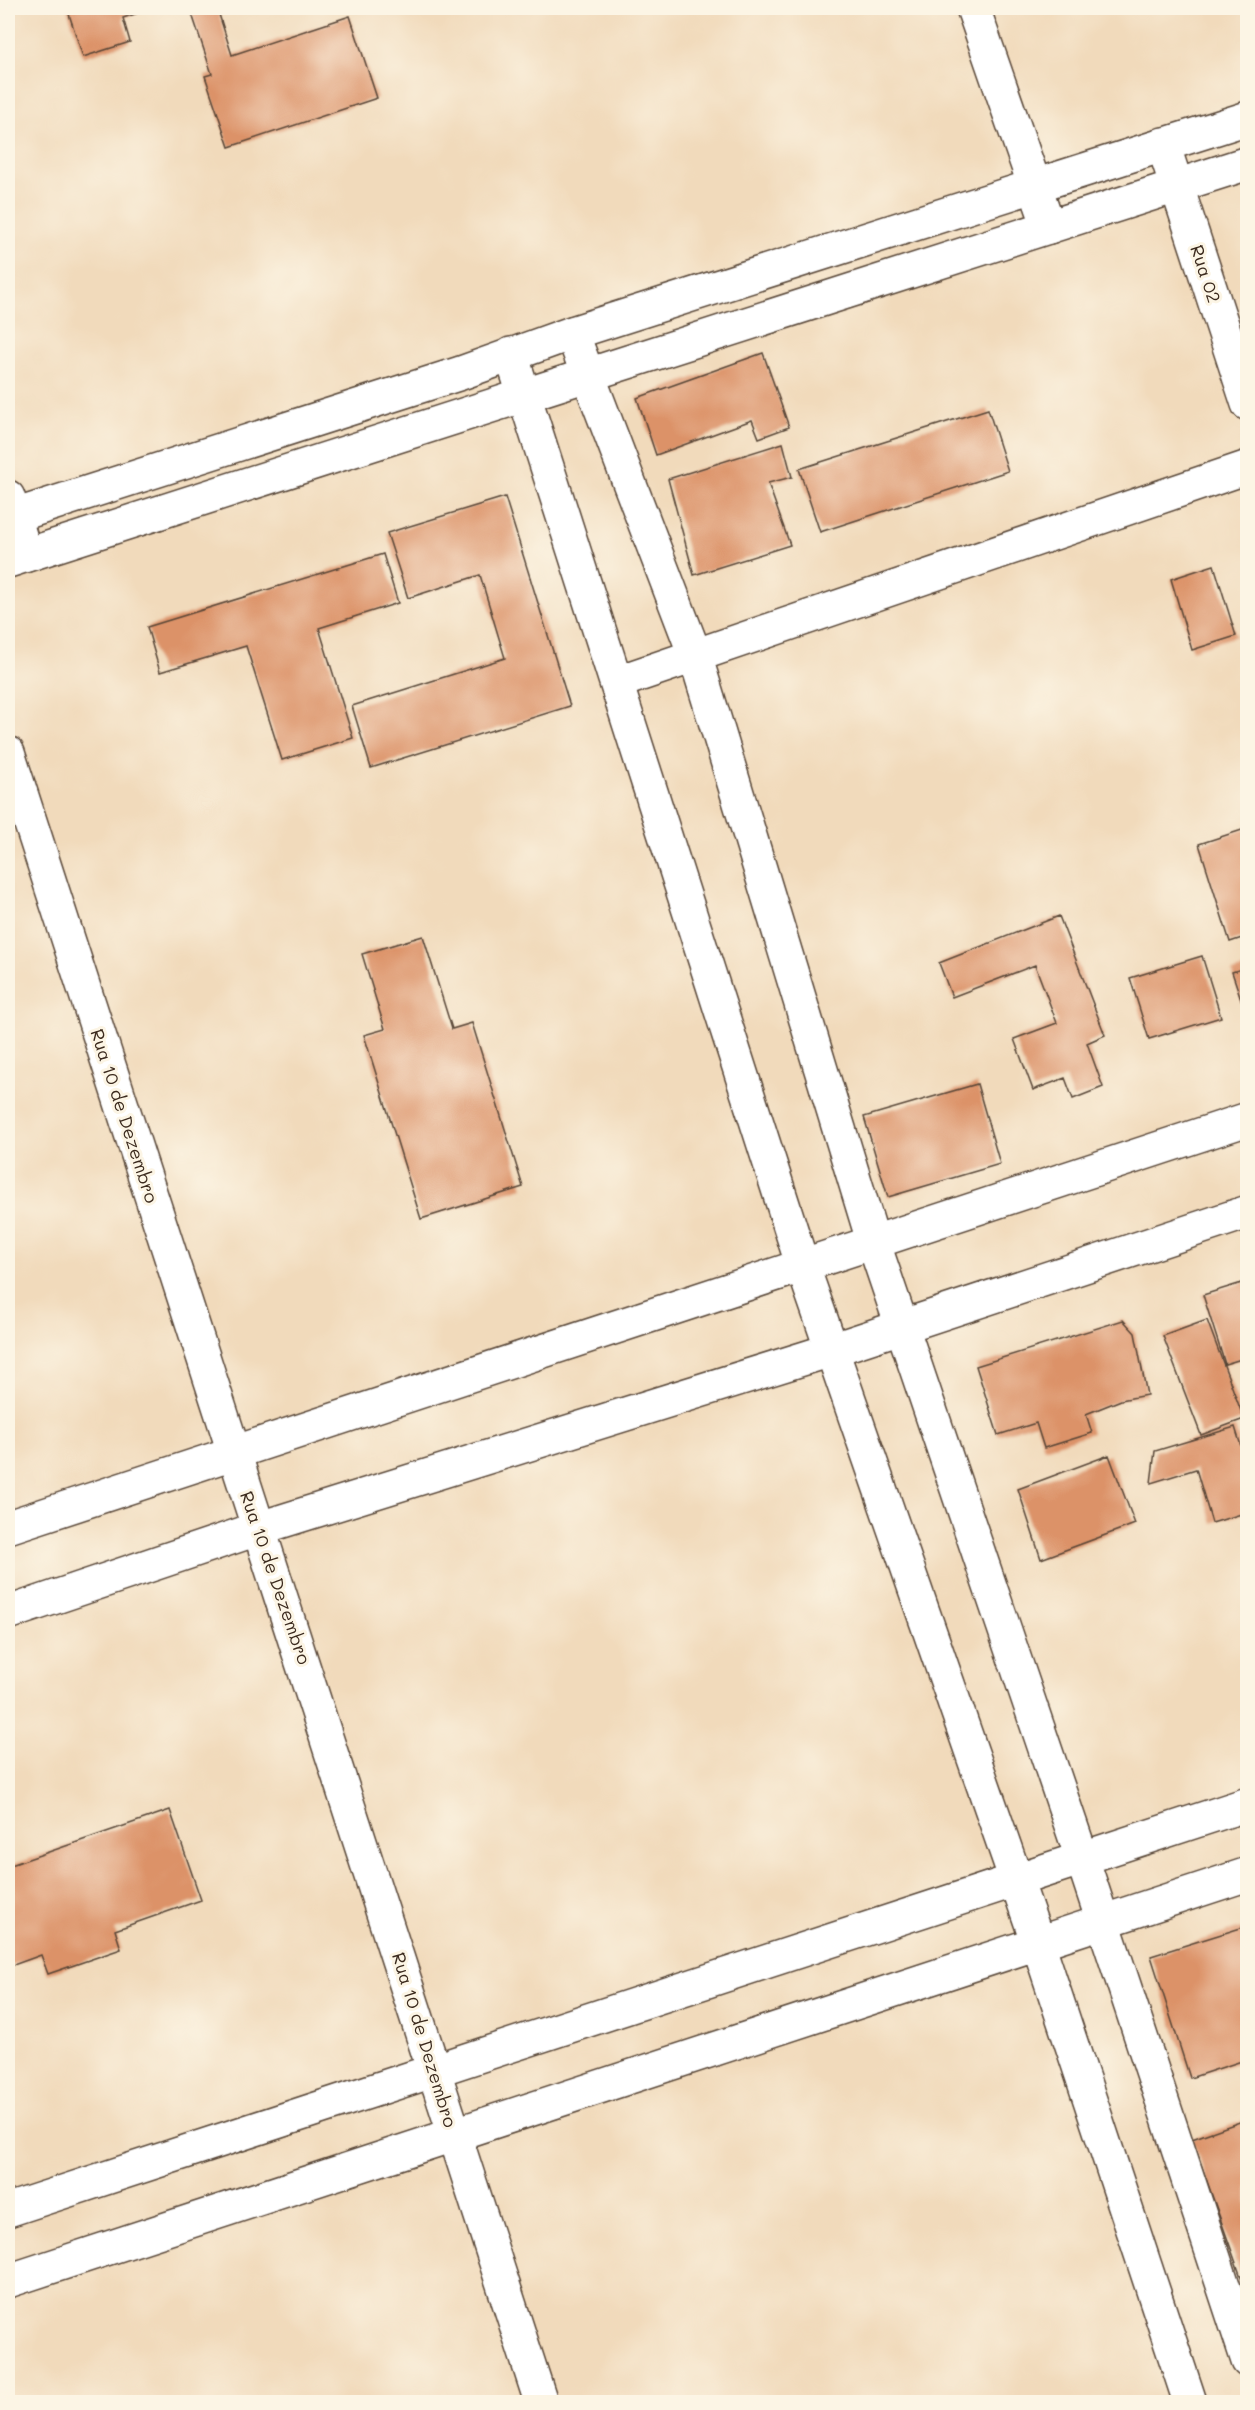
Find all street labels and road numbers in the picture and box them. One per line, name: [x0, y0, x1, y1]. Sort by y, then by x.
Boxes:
street label: Rua 02: [1185, 242, 1227, 306]
street label: Rua 10 de Dezembro: [85, 1026, 165, 1206]
street label: Rua 10 de Dezembro: [235, 1488, 317, 1668]
street label: Rua 10 de Dezembro: [387, 1949, 463, 2130]

